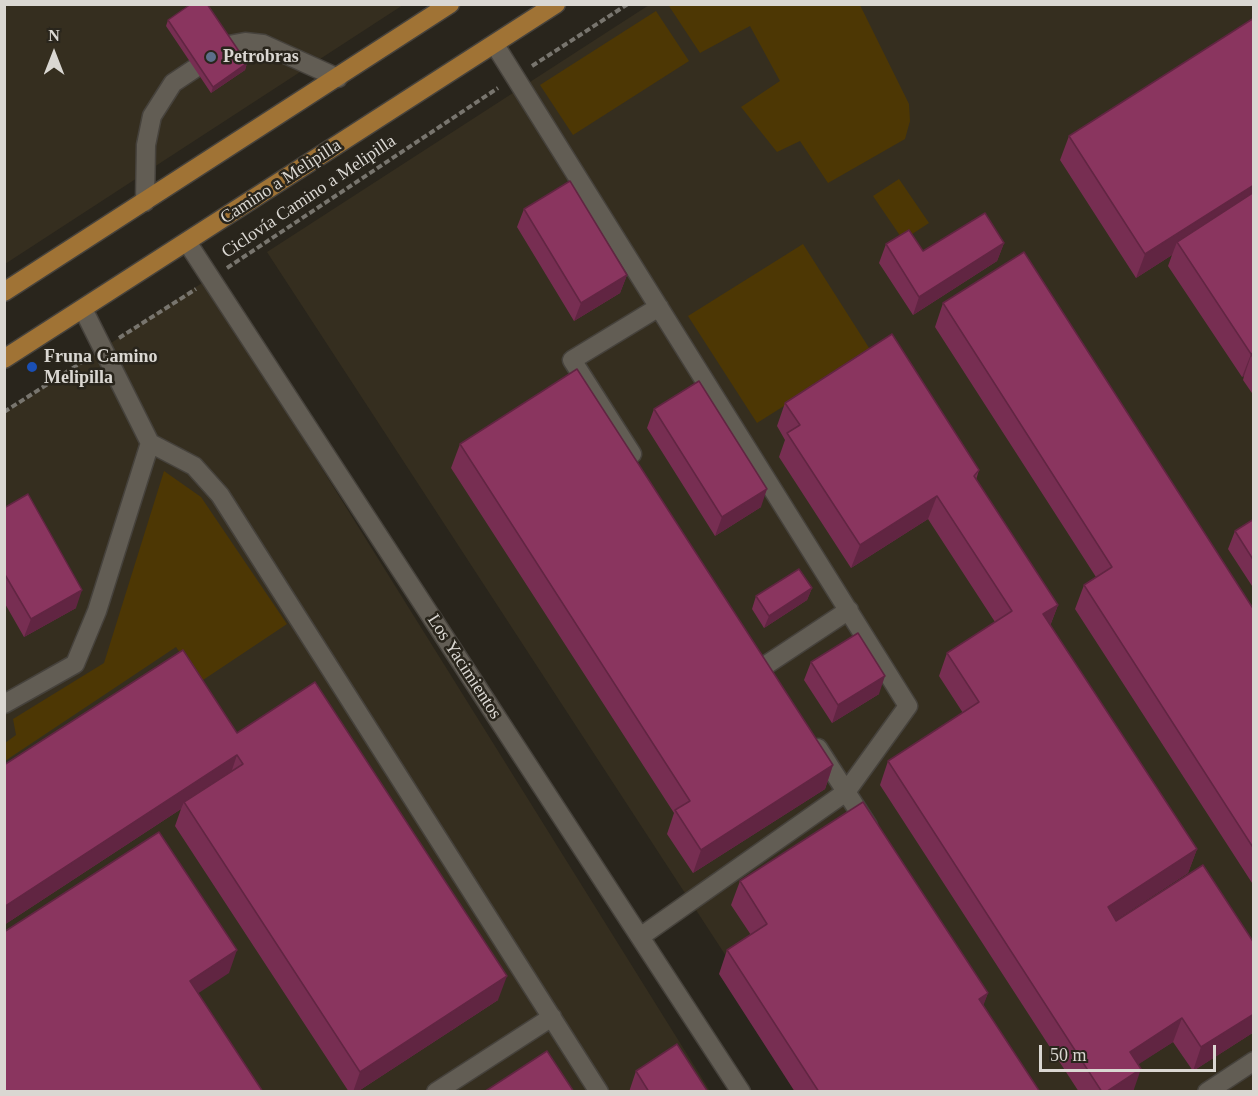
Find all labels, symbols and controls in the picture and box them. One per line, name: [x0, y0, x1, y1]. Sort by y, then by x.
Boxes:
north arrow: [24, 24, 84, 84]
text: N: [48, 27, 60, 44]
place label: Petrobras: [223, 46, 299, 68]
marker: Petrobras: [204, 50, 218, 64]
street label: Ciclovía Camino a Melipilla: [218, 131, 400, 263]
street label: Camino a Melipilla: [216, 135, 346, 229]
place label: Fruna Camino Melipilla: [44, 346, 158, 388]
marker: Fruna Camino Melipilla: [25, 360, 39, 374]
street label: Los Yacimientos: [422, 611, 506, 723]
scale bar: [1042, 1033, 1219, 1071]
text: 50 m: [1050, 1045, 1087, 1065]

